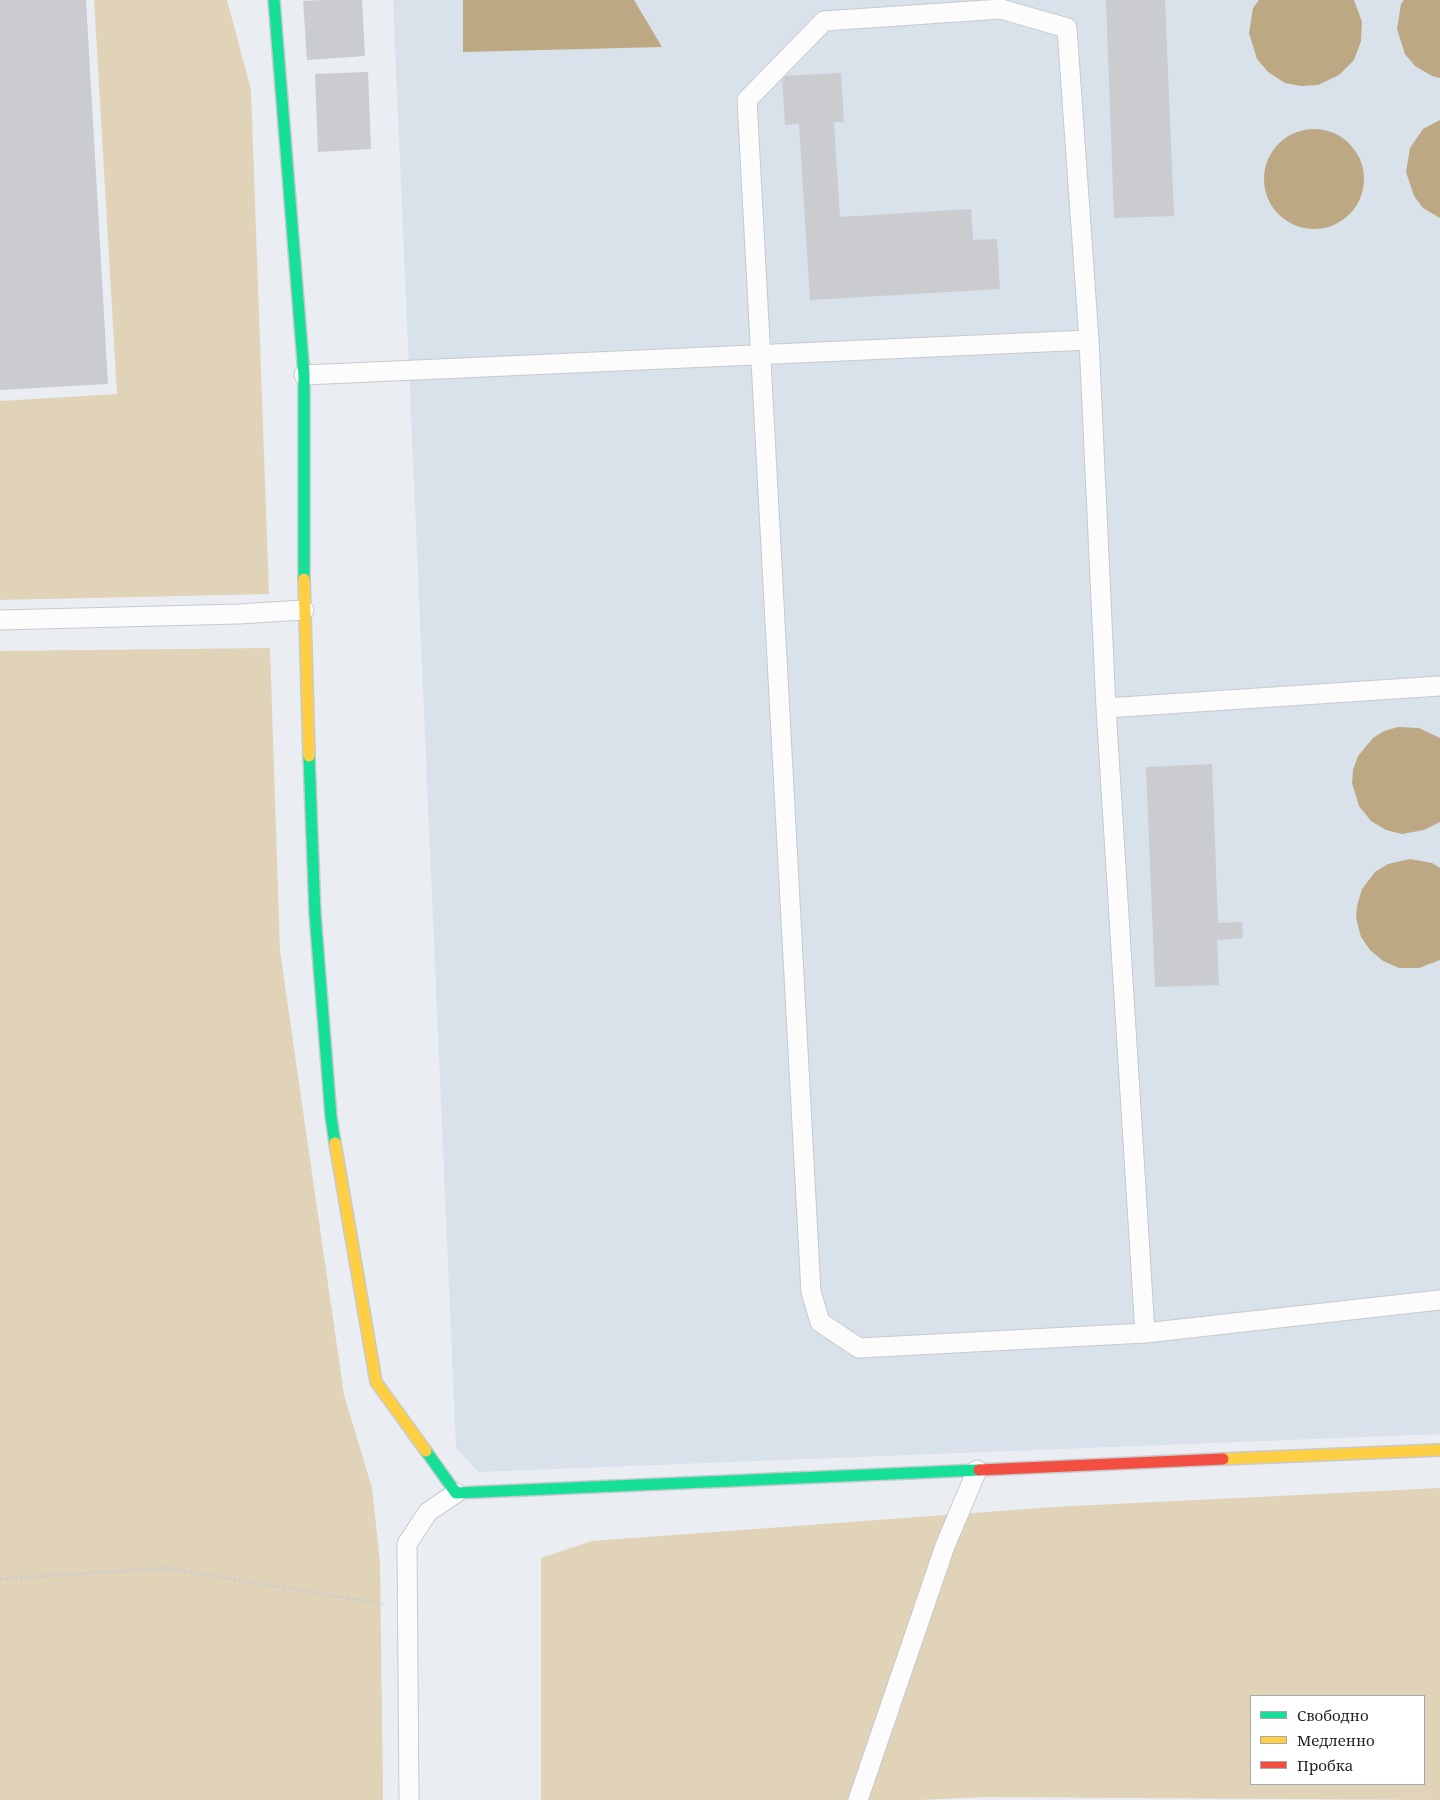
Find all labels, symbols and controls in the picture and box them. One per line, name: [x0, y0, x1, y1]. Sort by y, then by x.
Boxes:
legend: [1250, 1695, 1425, 1785]
text: Свободно: [1297, 1705, 1369, 1725]
text: Медленно: [1297, 1730, 1375, 1750]
text: Пробка: [1297, 1755, 1353, 1775]

